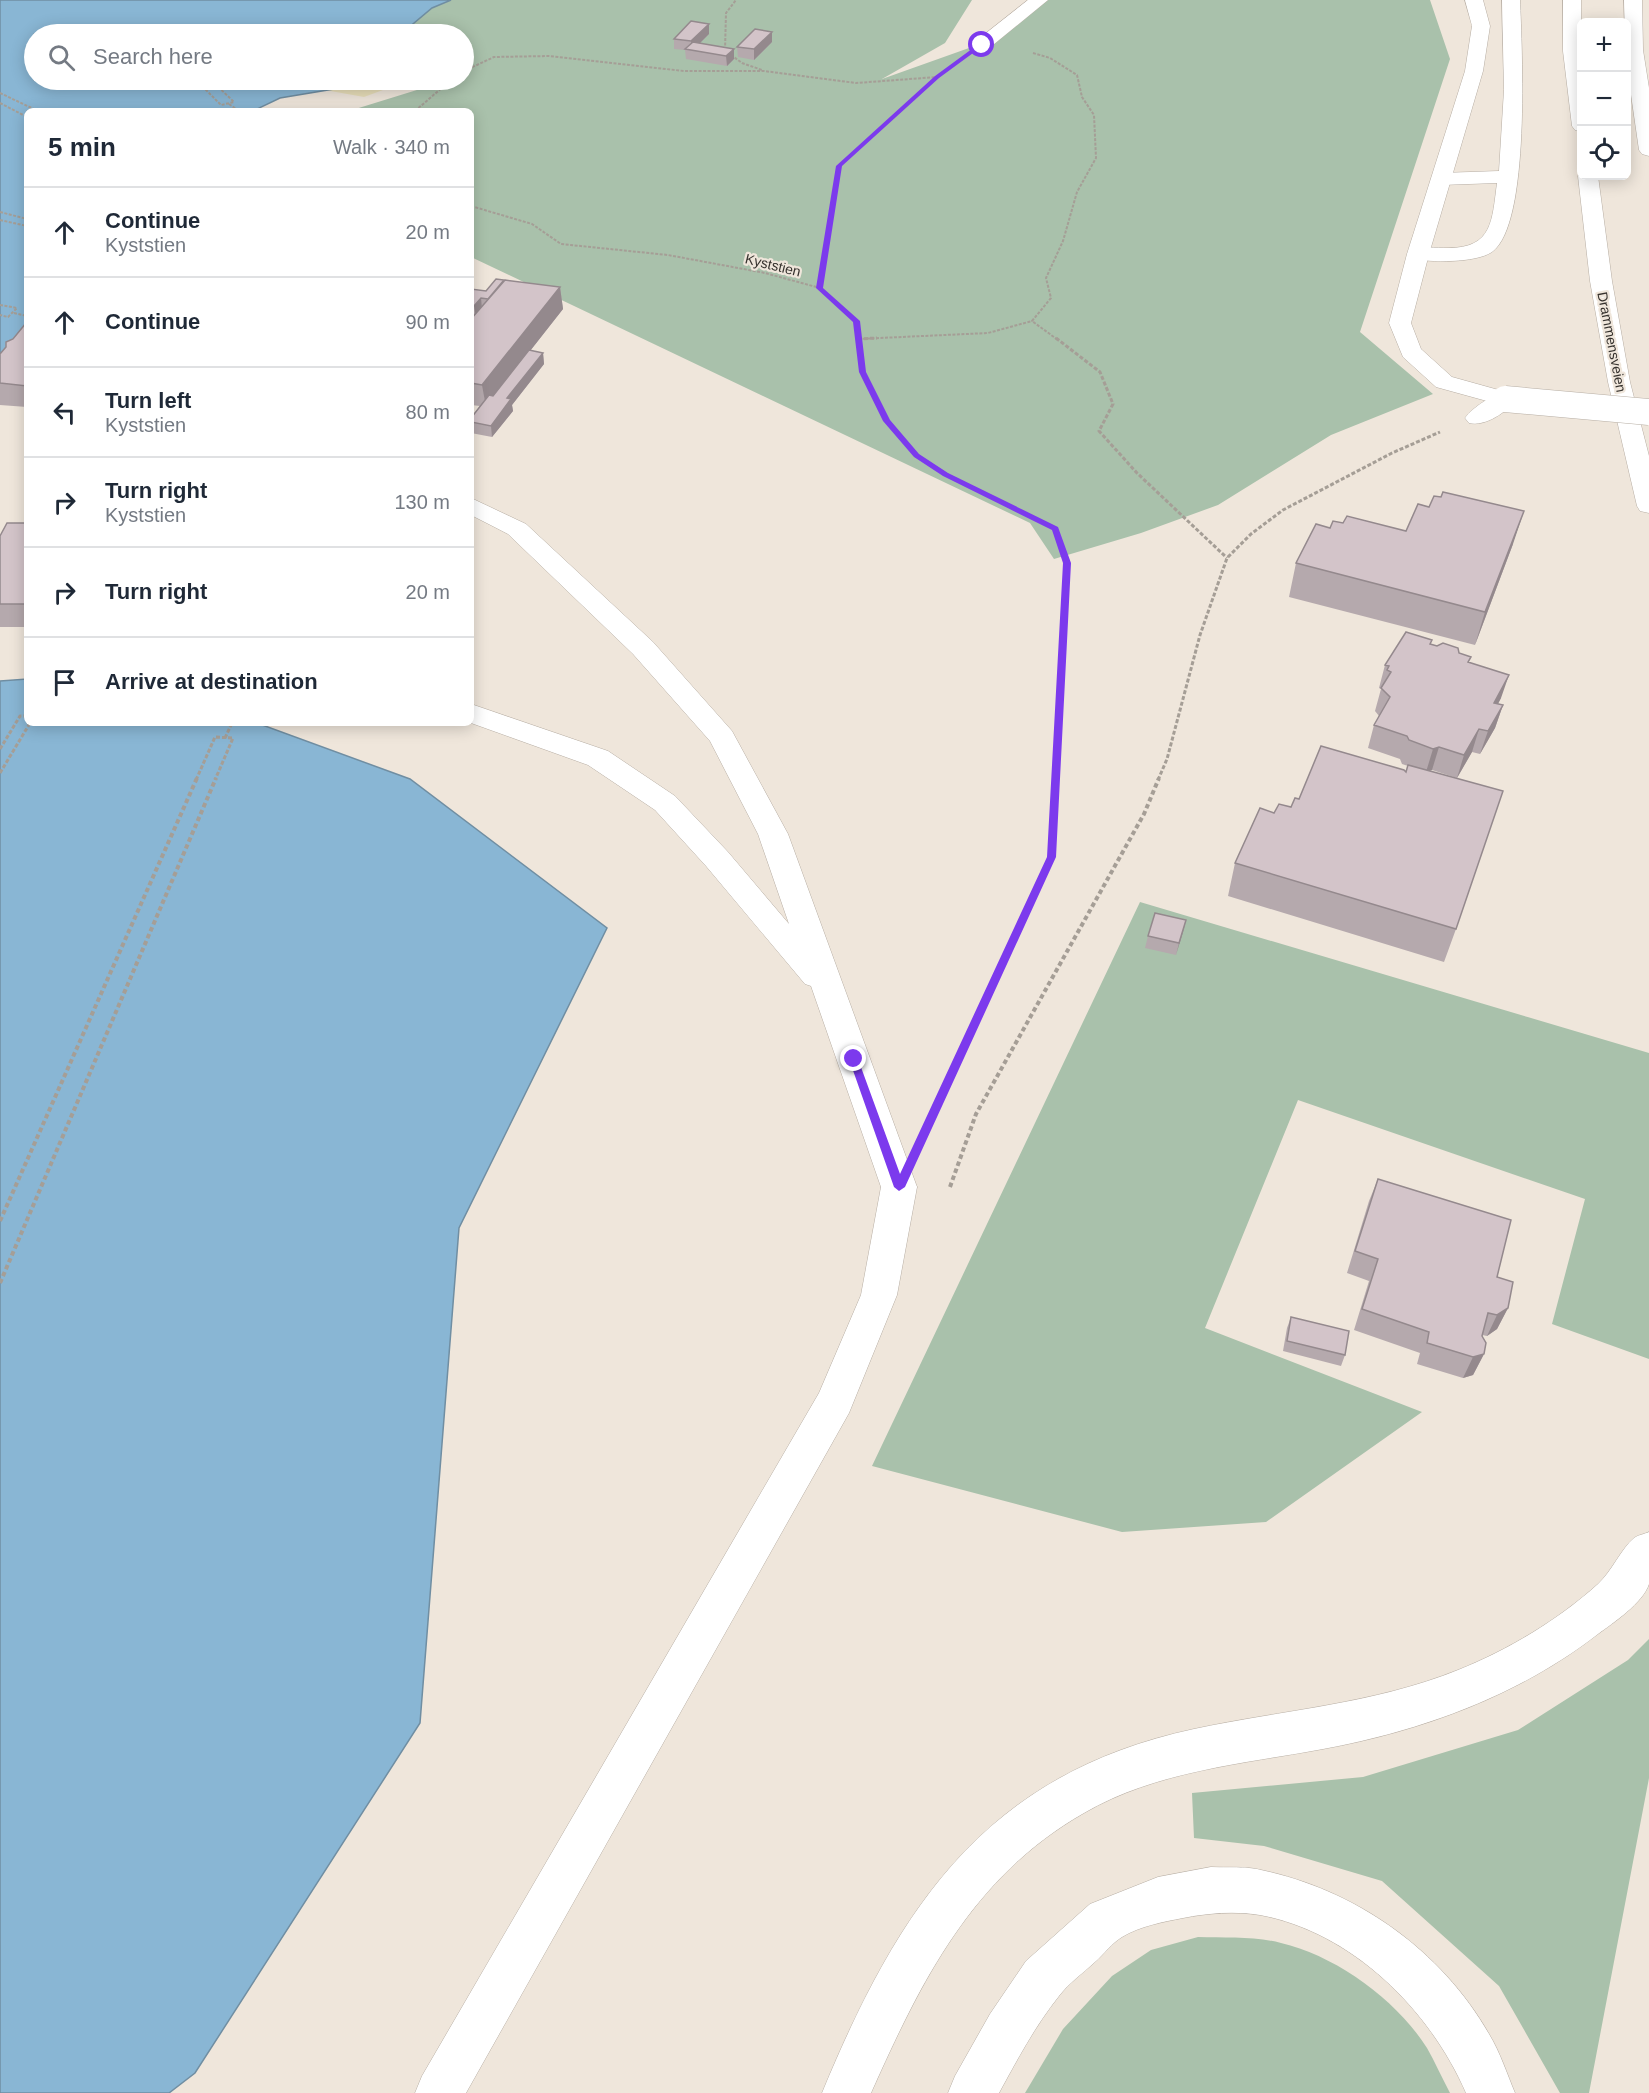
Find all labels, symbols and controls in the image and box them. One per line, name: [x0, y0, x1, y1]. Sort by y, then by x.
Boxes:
map controls: [1577, 18, 1631, 180]
button: +: [1577, 18, 1631, 72]
search box: [24, 24, 474, 90]
route start: [968, 31, 994, 57]
icon: search: [45, 41, 78, 74]
text: Search here: [93, 44, 213, 69]
button: −: [1577, 72, 1631, 126]
button: locate: [1577, 126, 1631, 180]
text: 5 min: [48, 132, 116, 162]
text: Walk · 340 m: [333, 136, 450, 158]
text: Continue: [105, 208, 200, 233]
icon: ahead: [48, 216, 81, 249]
text: 20 m: [406, 221, 450, 243]
text: Kyststien: [105, 234, 186, 256]
street label: Kyststien: [744, 250, 802, 280]
street label: Drammensveien: [1594, 290, 1630, 394]
icon: ahead: [48, 306, 81, 339]
text: Continue: [105, 309, 200, 334]
text: 90 m: [406, 311, 450, 333]
text: Turn left: [105, 388, 191, 413]
icon: left: [48, 396, 81, 429]
text: 80 m: [406, 401, 450, 423]
text: Kyststien: [105, 414, 186, 436]
text: Turn right: [105, 478, 207, 503]
icon: right: [48, 486, 81, 519]
text: 130 m: [394, 491, 450, 513]
text: Kyststien: [105, 504, 186, 526]
icon: right: [48, 576, 81, 609]
text: Turn right: [105, 579, 207, 604]
text: 20 m: [406, 581, 450, 603]
icon: arrive: [48, 666, 81, 699]
text: Arrive at destination: [105, 669, 318, 694]
route end: [840, 1045, 866, 1071]

